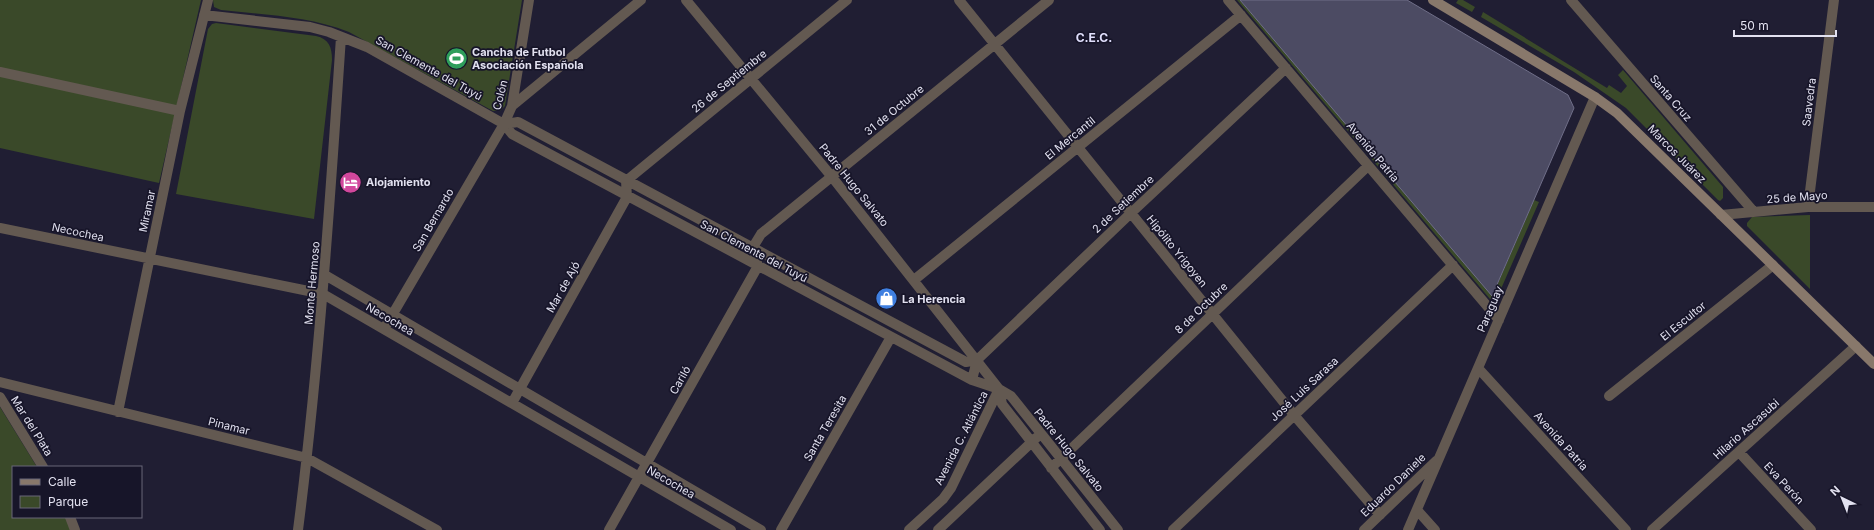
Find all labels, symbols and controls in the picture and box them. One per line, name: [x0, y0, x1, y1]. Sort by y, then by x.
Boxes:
scale bar: [1734, 12, 1836, 38]
text: 50 m: [1740, 18, 1769, 33]
district label: C.E.C.: [1076, 30, 1112, 45]
street label: San Clemente del Tuyú: [373, 33, 485, 103]
sports icon: Cancha de Futbol Asociación Española: [443, 45, 469, 71]
place label: Cancha de Futbol Asociación Española: [472, 45, 584, 72]
street label: 26 de Septiembre: [689, 46, 769, 116]
street label: Santa Cruz: [1647, 72, 1695, 124]
street label: Saavedra: [1799, 77, 1819, 127]
street label: Colón: [490, 79, 510, 111]
street label: 31 de Octubre: [861, 82, 927, 138]
street label: El Mercantil: [1042, 113, 1098, 163]
street label: Avenida Patria: [1344, 119, 1402, 185]
street label: Marcos Juárez: [1645, 122, 1709, 186]
street label: Padre Hugo Salvato: [816, 141, 892, 230]
hotel icon: Alojamiento: [337, 169, 363, 195]
street label: 2 de Setiembre: [1089, 172, 1157, 236]
place label: Alojamiento: [366, 175, 431, 189]
street label: San Bernardo: [409, 186, 457, 254]
street label: 25 de Mayo: [1766, 188, 1828, 206]
street label: Miramar: [136, 189, 158, 233]
street label: Hipólito Yrigoyen: [1144, 212, 1210, 290]
street label: San Clemente del Tuyú: [698, 217, 810, 285]
street label: Necochea: [51, 220, 105, 244]
street label: Monte Hermoso: [301, 240, 323, 325]
street label: Mar de Ajó: [543, 259, 583, 315]
street label: 8 de Octubre: [1172, 279, 1230, 337]
street label: Paraguay: [1474, 284, 1506, 334]
shop icon: La Herencia: [874, 286, 900, 312]
place label: La Herencia: [902, 292, 965, 306]
street label: El Escultor: [1657, 298, 1709, 344]
street label: Necochea: [364, 300, 416, 338]
street label: José Luis Sarasa: [1267, 354, 1341, 424]
street label: Cariló: [666, 363, 694, 397]
street label: Avenida C. Atlántica: [931, 389, 991, 487]
street label: Santa Teresita: [800, 392, 850, 464]
street label: Mar del Plata: [8, 393, 56, 459]
street label: Hilario Ascasubi: [1710, 396, 1782, 462]
street label: Padre Hugo Salvato: [1031, 406, 1107, 495]
street label: Avenida Patria: [1531, 409, 1591, 473]
street label: Pinamar: [207, 414, 251, 438]
street label: Eduardo Daniele: [1357, 450, 1429, 520]
street label: Eva Perón: [1761, 459, 1807, 507]
street label: Necochea: [645, 463, 697, 501]
legend: [12, 466, 142, 518]
text: Calle: [48, 474, 76, 489]
north arrow: [1822, 478, 1862, 518]
text: N: [1827, 483, 1843, 499]
text: Parque: [48, 494, 88, 509]

